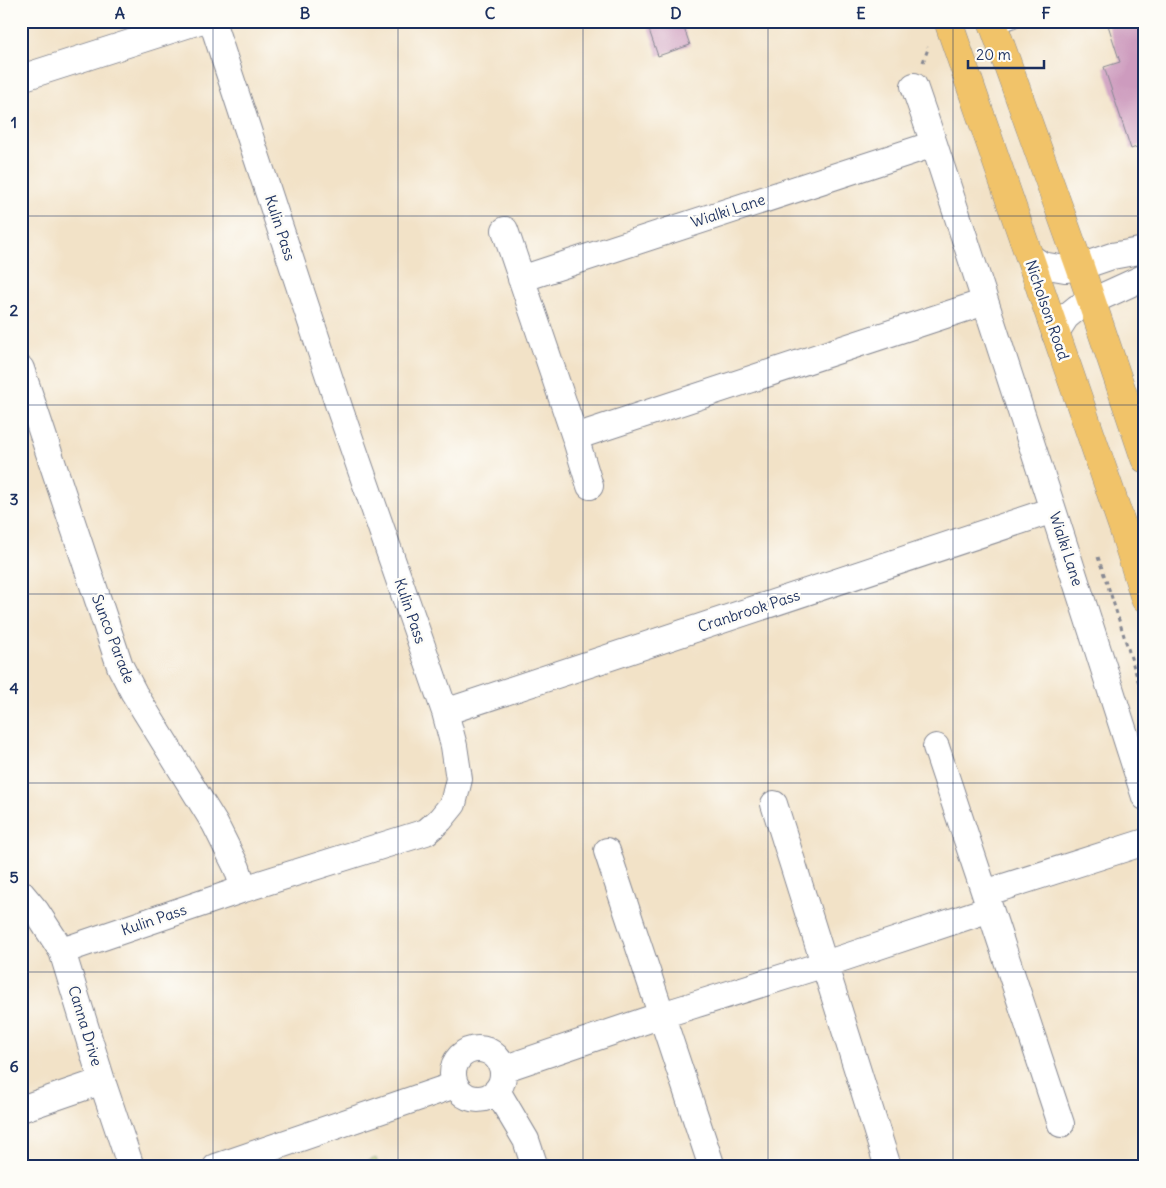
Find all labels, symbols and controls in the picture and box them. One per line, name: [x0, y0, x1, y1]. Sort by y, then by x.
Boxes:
text: A: [115, 3, 125, 23]
text: B: [300, 3, 311, 23]
text: C: [485, 3, 496, 23]
text: D: [670, 3, 682, 23]
text: E: [856, 3, 866, 23]
text: F: [1041, 3, 1051, 23]
scale bar: [968, 38, 1045, 70]
text: 20 m: [976, 45, 1011, 64]
text: 1: [11, 112, 17, 132]
street label: Wialki Lane: [688, 190, 767, 231]
street label: Kulin Pass: [261, 193, 300, 263]
street label: Nicholson Road: [1021, 257, 1074, 362]
text: 2: [10, 300, 19, 320]
text: 3: [9, 489, 19, 509]
street label: Wialki Lane: [1046, 509, 1087, 588]
street label: Kulin Pass: [390, 576, 431, 646]
street label: Cranbrook Pass: [695, 585, 802, 636]
street label: Sunco Parade: [88, 592, 139, 686]
text: 4: [9, 678, 19, 698]
text: 5: [9, 867, 19, 887]
street label: Kulin Pass: [119, 899, 189, 940]
street label: Canna Drive: [64, 983, 107, 1068]
text: 6: [9, 1056, 19, 1076]

